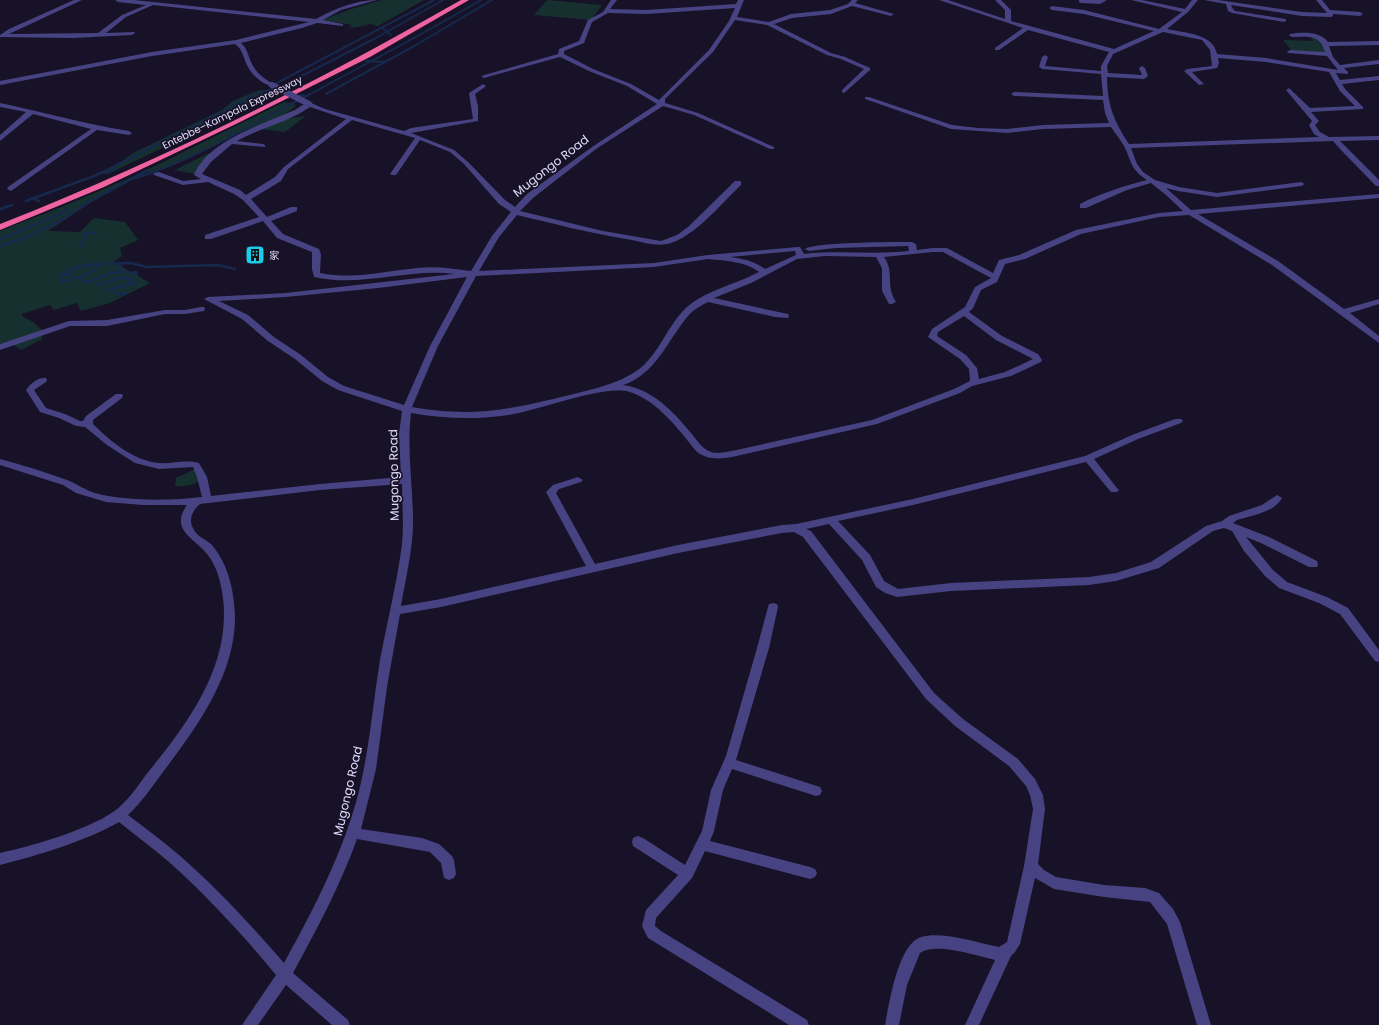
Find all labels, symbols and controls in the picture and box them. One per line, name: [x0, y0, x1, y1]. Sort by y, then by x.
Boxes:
street label: Entebbe–Kampala Expressway: [160, 72, 305, 153]
street label: Mugongo Road: [509, 131, 592, 201]
building icon: 家: [244, 244, 266, 266]
place label: 家: [269, 248, 280, 263]
street label: Mugongo Road: [384, 429, 403, 521]
street label: Mugongo Road: [329, 744, 366, 837]

